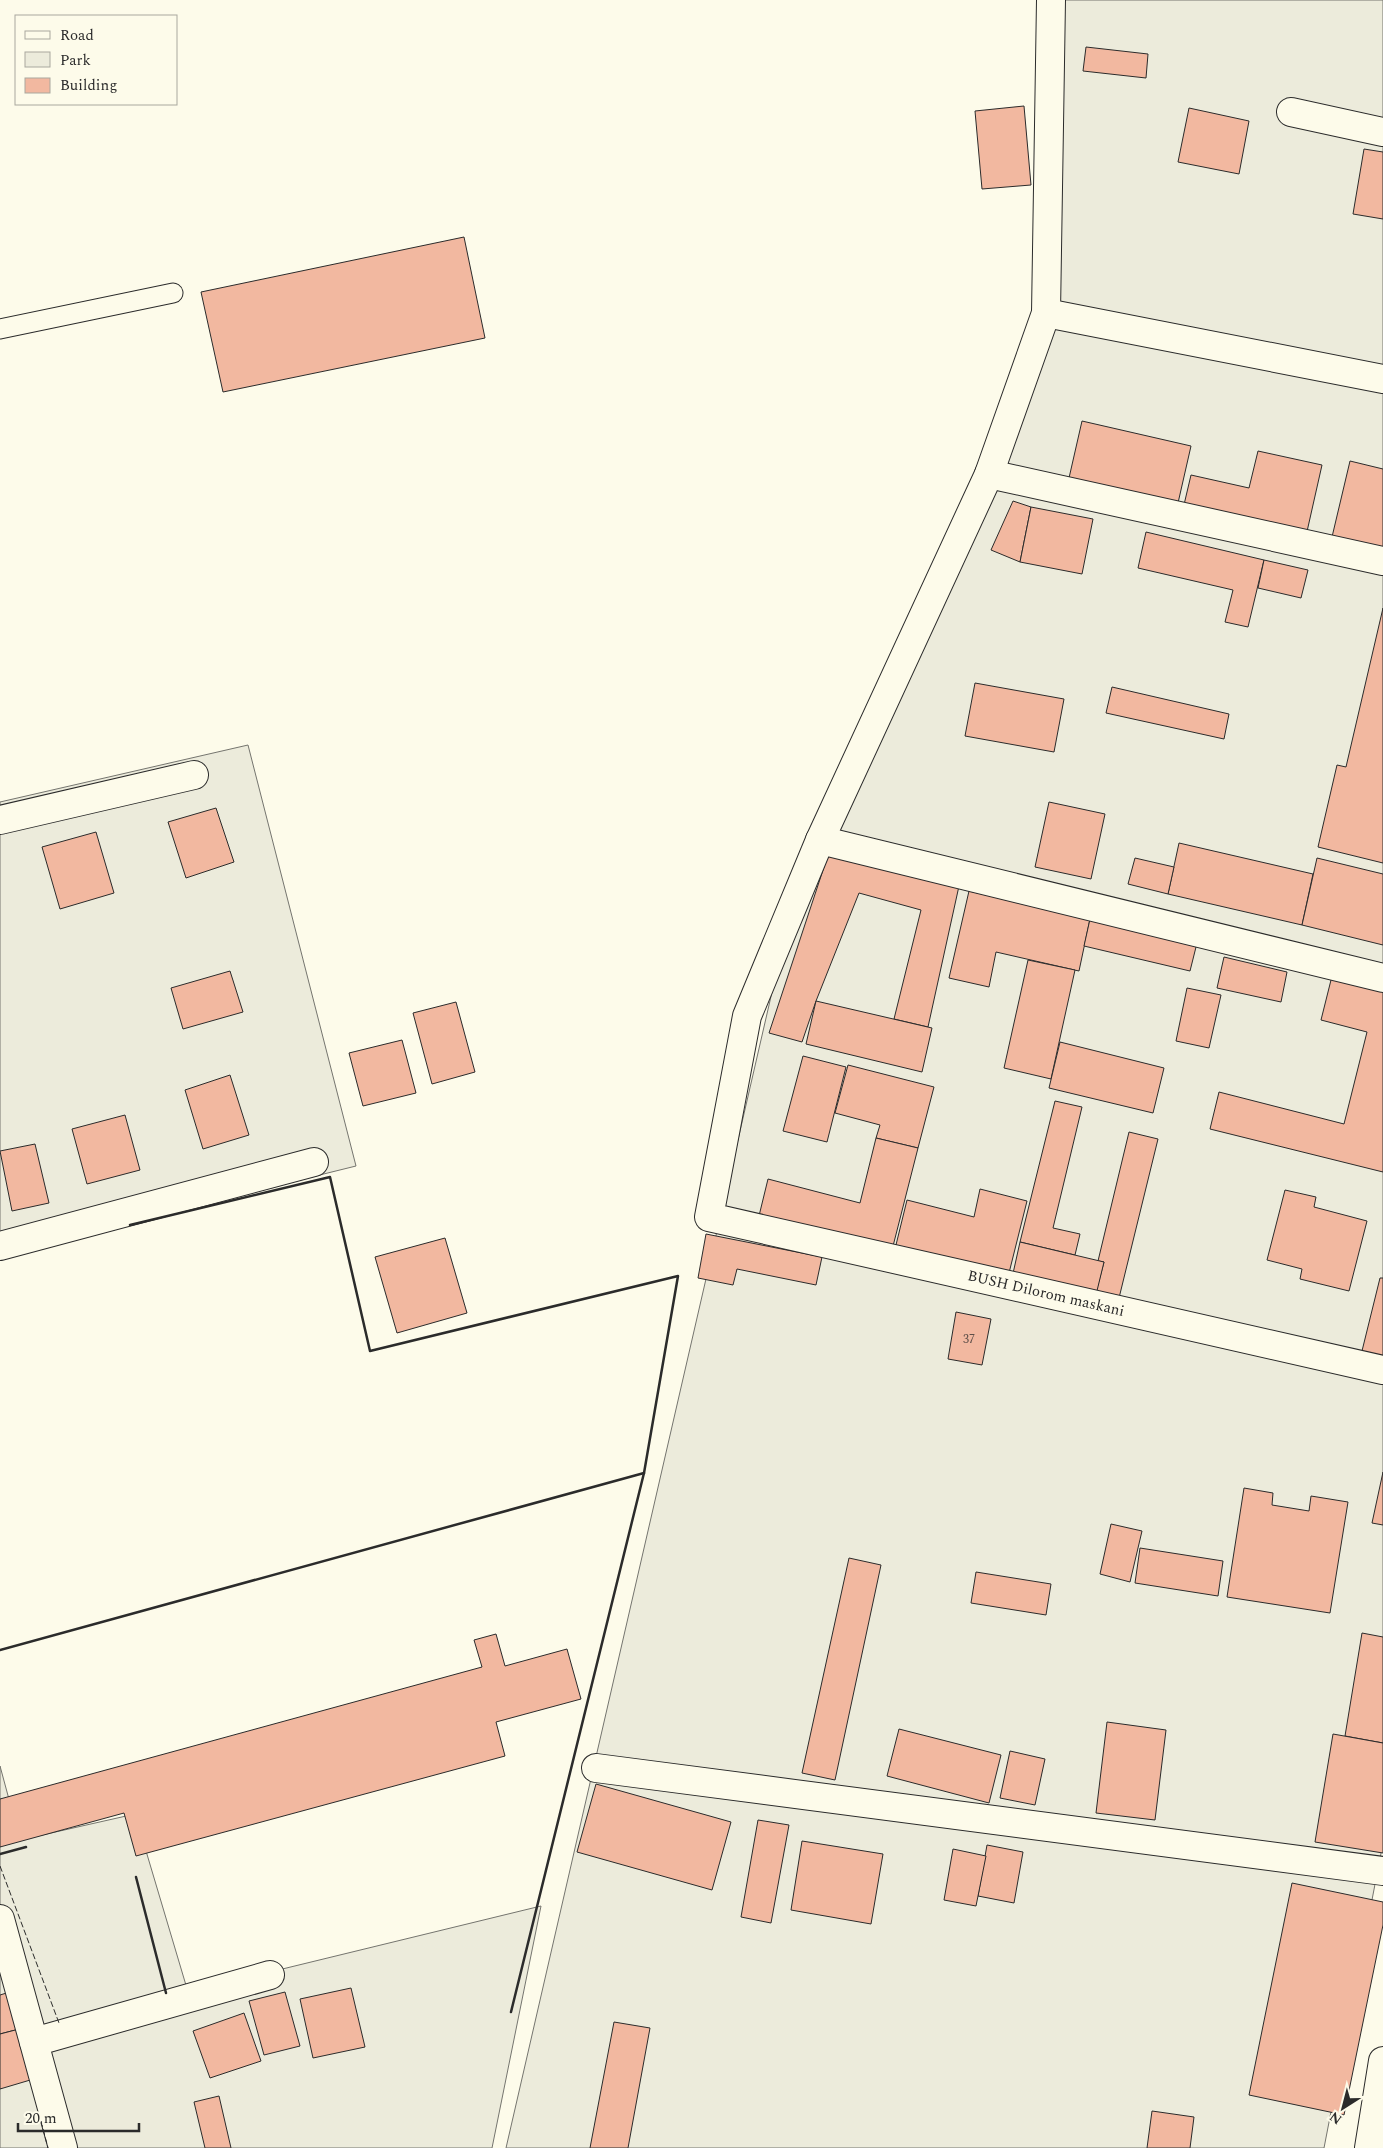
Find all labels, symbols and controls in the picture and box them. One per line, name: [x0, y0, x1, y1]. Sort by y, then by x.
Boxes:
legend: [15, 15, 178, 105]
text: Road: [60, 24, 94, 47]
text: Park: [60, 49, 91, 72]
text: Building: [60, 74, 117, 97]
street label: BUSH Dilorom maskani: [965, 1264, 1127, 1323]
house number: 37: [963, 1330, 975, 1349]
north arrow: [1318, 2083, 1368, 2133]
scale bar: [18, 2100, 139, 2132]
text: N: [1325, 2106, 1346, 2130]
text: 20 m: [25, 2107, 57, 2130]

